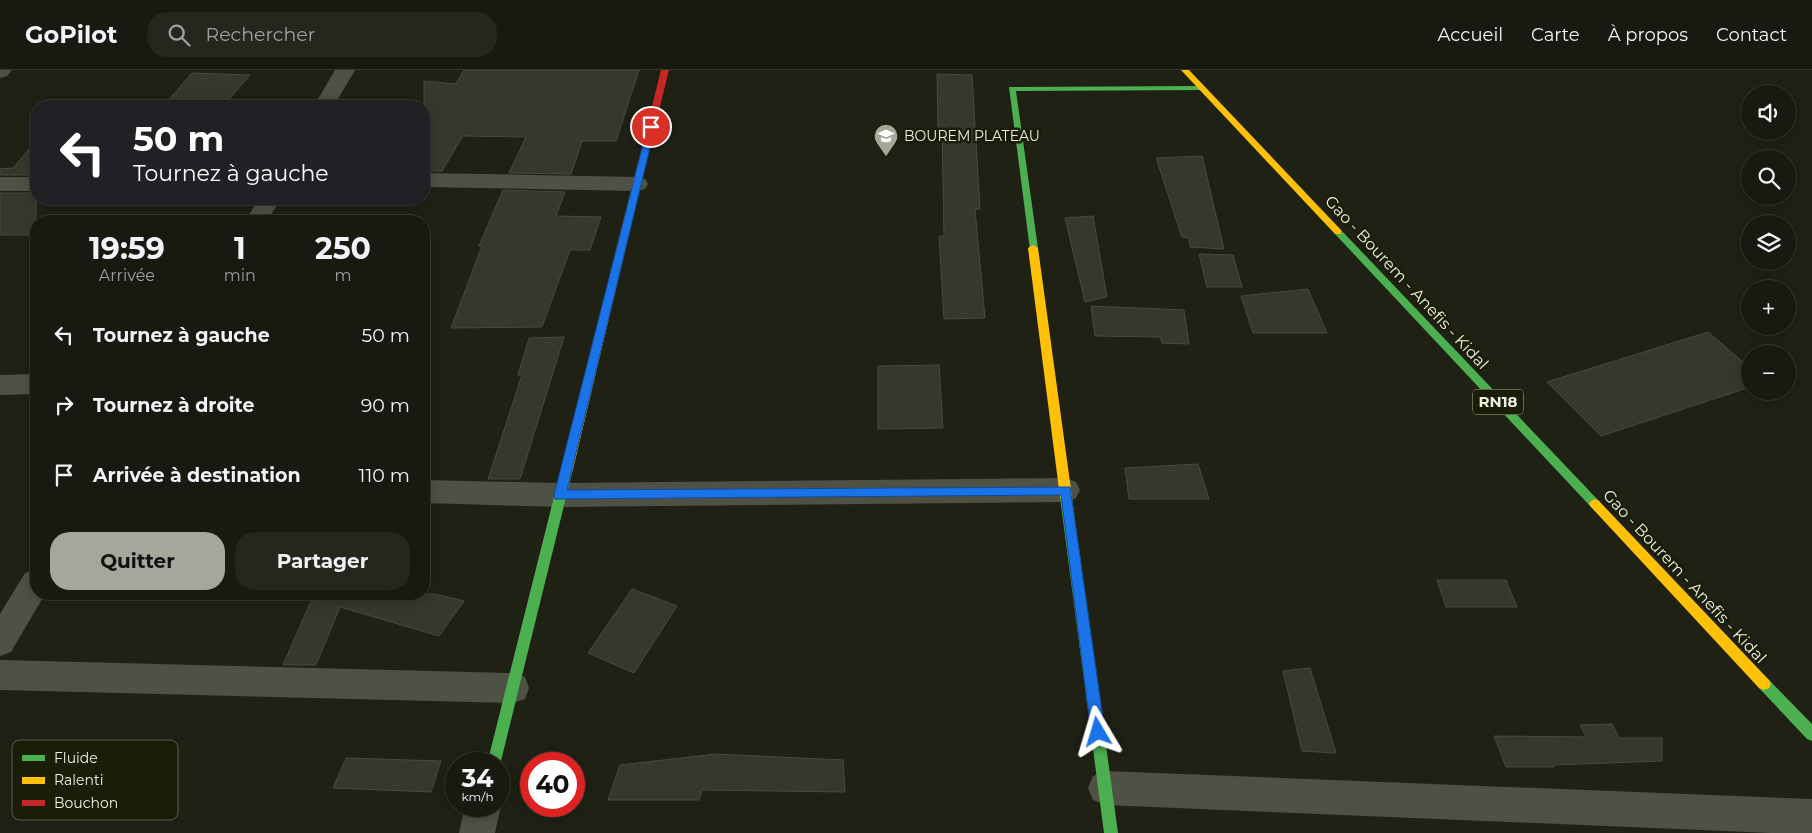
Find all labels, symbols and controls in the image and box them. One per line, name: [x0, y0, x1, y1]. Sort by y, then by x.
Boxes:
search box: [147, 12, 497, 57]
text: GoPilot: [25, 20, 117, 49]
icon: search: [165, 21, 193, 49]
text: Rechercher: [205, 23, 315, 46]
text: Accueil: [1438, 24, 1503, 46]
text: Carte: [1531, 24, 1580, 46]
text: À propos: [1608, 24, 1688, 46]
text: Contact: [1716, 24, 1787, 46]
map controls: [1741, 85, 1796, 400]
button: sound: [1741, 85, 1796, 140]
pin: [630, 106, 672, 148]
icon: arrive: [637, 113, 665, 141]
text: 50 m: [133, 117, 224, 160]
icon: left: [50, 120, 115, 185]
school or university icon: BOUREM PLATEAU: [873, 123, 899, 157]
place label: BOUREM PLATEAU: [904, 127, 1040, 145]
button: search: [1741, 150, 1796, 205]
text: Tournez à gauche: [133, 160, 329, 187]
street label: Gao - Bourem - Anefis - Kidal: [1321, 191, 1492, 373]
button: layers: [1741, 215, 1796, 270]
text: 19:59: [89, 230, 165, 267]
text: 1: [234, 230, 246, 267]
text: 250: [315, 230, 371, 267]
text: Arrivée: [99, 266, 155, 285]
text: min: [224, 266, 256, 285]
text: m: [334, 266, 351, 285]
button: +: [1741, 280, 1796, 335]
icon: left: [50, 321, 78, 349]
text: Tournez à gauche: [93, 324, 270, 347]
text: 50 m: [362, 324, 410, 347]
button: −: [1741, 345, 1796, 400]
road number: RN18: [1473, 390, 1523, 414]
icon: right: [50, 391, 78, 419]
text: Tournez à droite: [93, 394, 254, 417]
text: 90 m: [361, 394, 410, 417]
icon: arrive: [50, 461, 78, 489]
text: Arrivée à destination: [93, 464, 301, 487]
text: 110 m: [359, 464, 410, 487]
street label: Gao - Bourem - Anefis - Kidal: [1599, 485, 1770, 667]
button: Quitter: [50, 532, 225, 590]
button: Partager: [235, 532, 410, 590]
position arrow: [1071, 705, 1123, 757]
legend: [12, 740, 178, 820]
text: Fluide: [54, 749, 98, 767]
speed limit sign: 40: [520, 752, 585, 817]
text: 34: [461, 763, 494, 793]
text: Ralenti: [54, 771, 103, 789]
text: km/h: [461, 789, 494, 804]
text: Bouchon: [54, 794, 118, 812]

